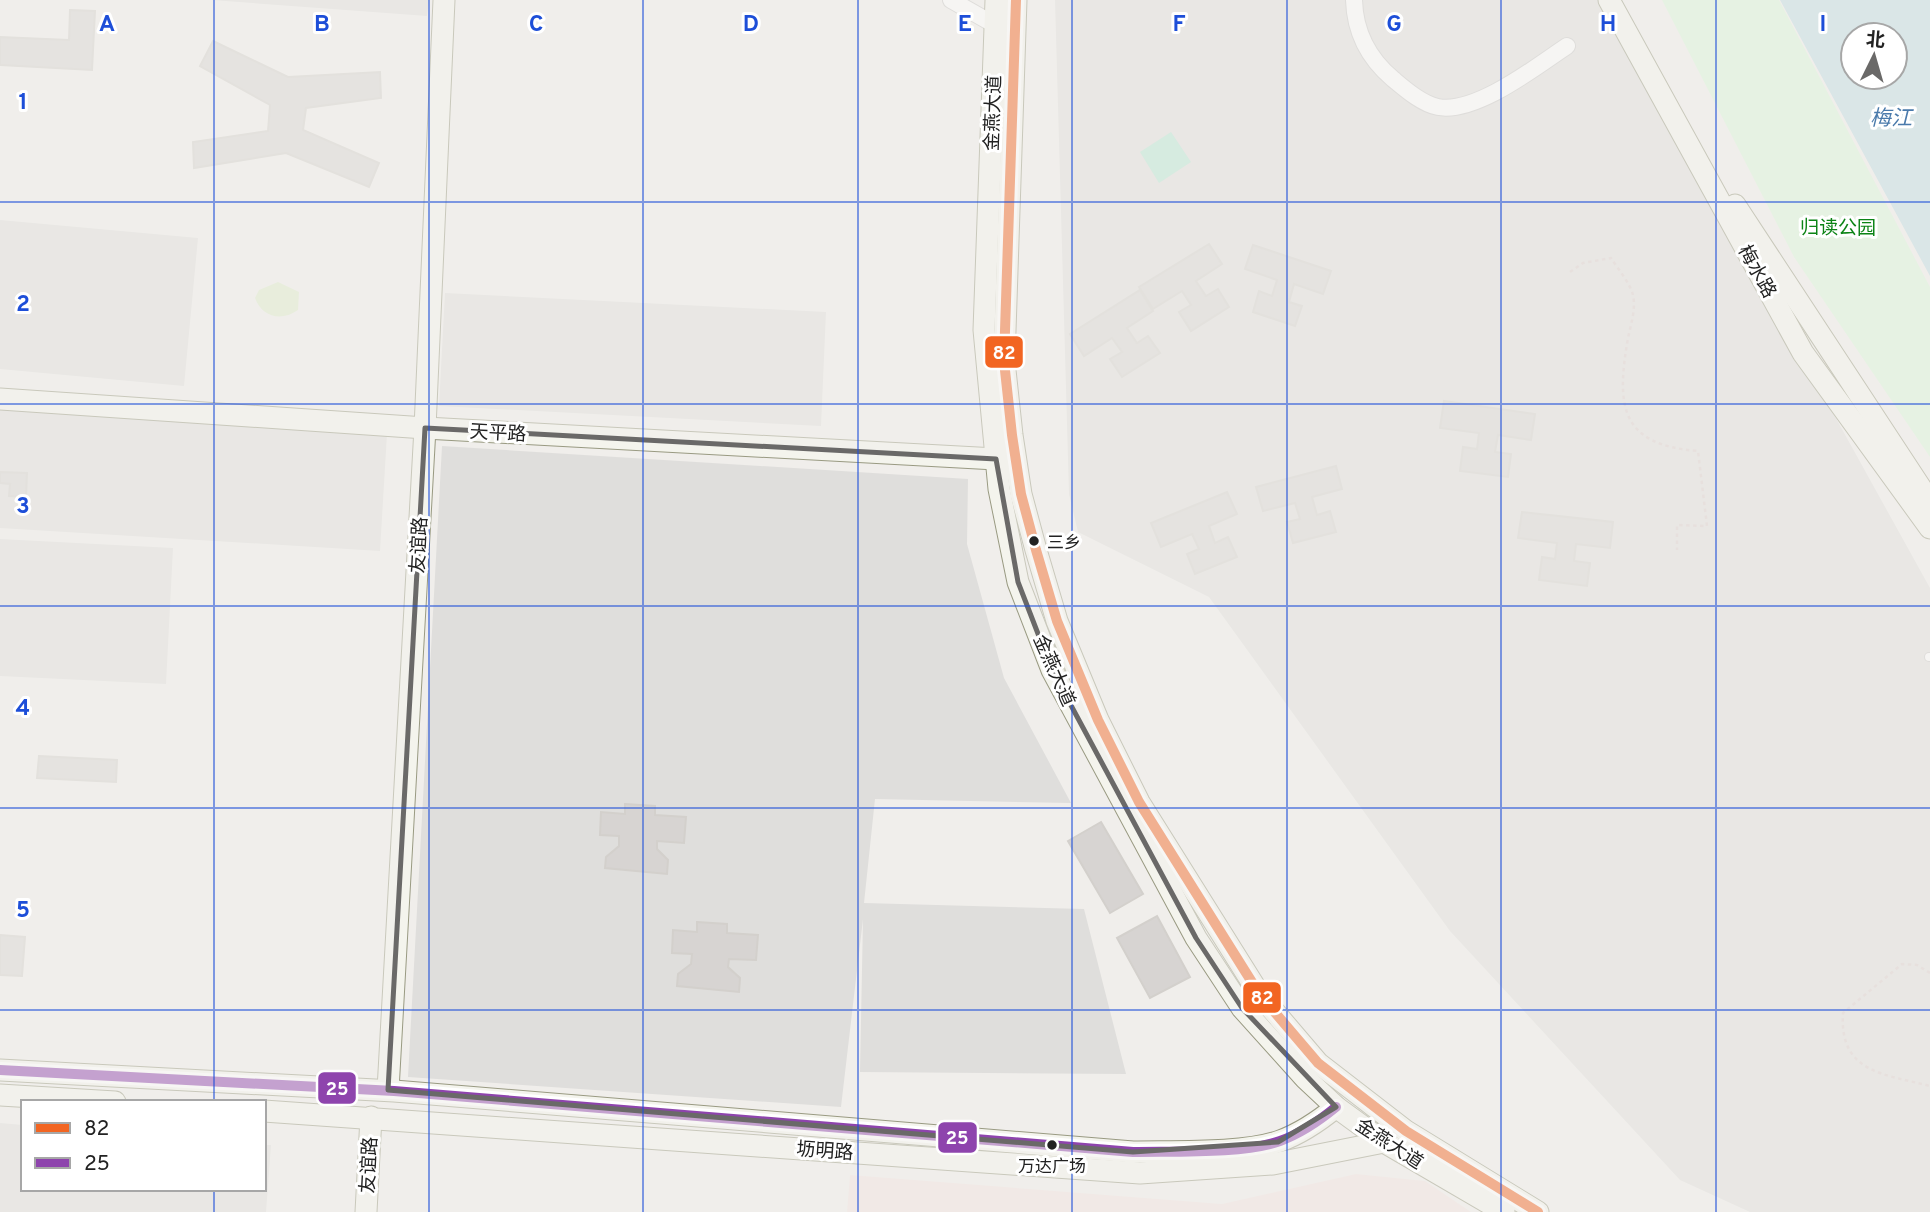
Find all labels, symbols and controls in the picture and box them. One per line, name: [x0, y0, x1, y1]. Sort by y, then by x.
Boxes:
text: A: [99, 11, 115, 40]
text: B: [314, 11, 330, 40]
text: C: [529, 11, 543, 40]
text: D: [743, 11, 759, 40]
text: E: [958, 11, 972, 40]
text: F: [1172, 11, 1186, 40]
text: G: [1386, 11, 1402, 40]
text: H: [1600, 11, 1616, 40]
text: I: [1820, 11, 1826, 40]
north arrow: [1839, 21, 1909, 91]
text: 北: [1865, 28, 1886, 54]
street label: 金燕大道: [981, 75, 1007, 151]
text: 1: [18, 89, 28, 118]
water label: 梅江: [1870, 106, 1914, 133]
park label: 归读公园: [1800, 217, 1876, 241]
street label: 梅水路: [1732, 241, 1781, 303]
text: 2: [16, 291, 30, 320]
line badge: 82: [984, 335, 1024, 369]
text: 82: [992, 342, 1016, 366]
street label: 天平路: [469, 421, 527, 447]
text: 3: [16, 493, 30, 522]
street label: 友谊路: [407, 516, 433, 574]
place label: 三乡: [1047, 533, 1081, 555]
marker: 三乡: [1027, 534, 1041, 548]
street label: 金燕大道: [1027, 631, 1080, 710]
text: 4: [16, 695, 30, 724]
text: 5: [16, 897, 30, 926]
line badge: 82: [1242, 981, 1282, 1014]
text: 82: [1250, 987, 1274, 1011]
line badge: 25: [317, 1071, 357, 1105]
text: 25: [325, 1078, 349, 1102]
legend: [21, 1100, 266, 1191]
street label: 金燕大道: [1350, 1114, 1427, 1175]
text: 82: [84, 1116, 109, 1143]
line badge: 25: [937, 1121, 978, 1154]
text: 25: [945, 1127, 969, 1151]
street label: 友谊路: [357, 1136, 383, 1194]
street label: 坜明路: [796, 1138, 854, 1166]
marker: 万达广场: [1045, 1138, 1059, 1152]
text: 25: [84, 1151, 110, 1178]
place label: 万达广场: [1018, 1157, 1086, 1179]

